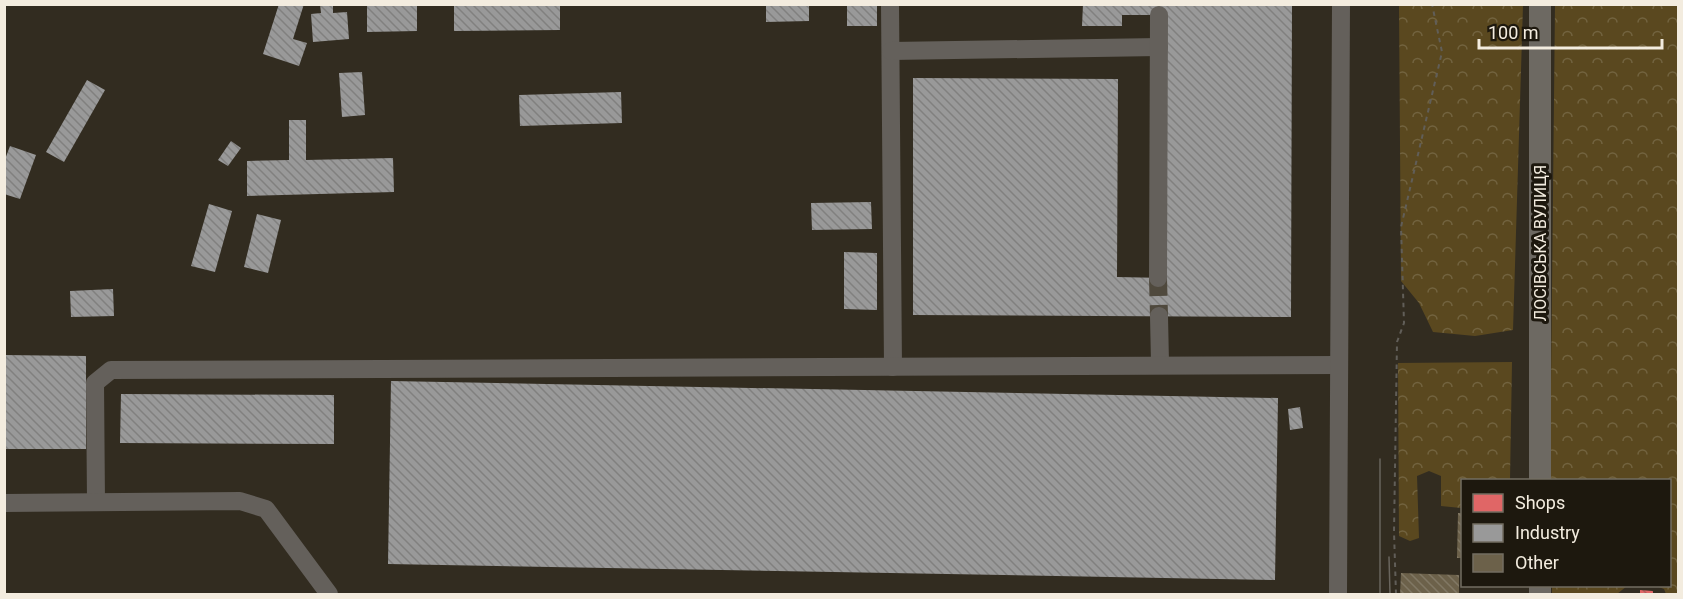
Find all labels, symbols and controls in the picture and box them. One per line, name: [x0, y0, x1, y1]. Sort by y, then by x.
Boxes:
scale bar: [1479, 12, 1662, 50]
text: 100 m: [1488, 22, 1539, 43]
street label: ЛОСІВСЬКА ВУЛИЦЯ: [1531, 165, 1550, 321]
legend: [1461, 479, 1671, 587]
text: Shops: [1515, 492, 1565, 513]
text: Industry: [1515, 522, 1580, 543]
text: Other: [1515, 552, 1559, 573]

